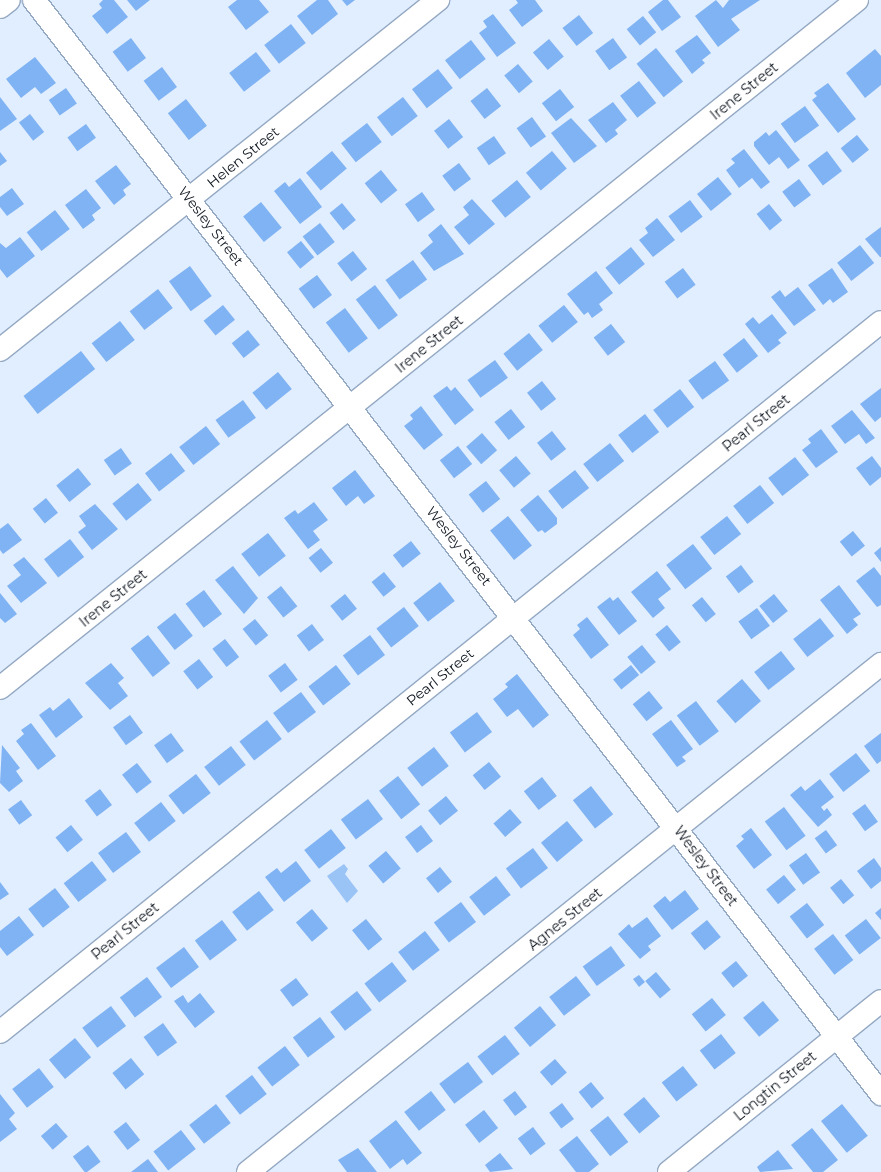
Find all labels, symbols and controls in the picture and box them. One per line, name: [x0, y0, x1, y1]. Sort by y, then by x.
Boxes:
street label: Irene Street: [707, 59, 781, 123]
street label: Helen Street: [204, 123, 282, 191]
street label: Wesley Street: [175, 183, 247, 269]
street label: Irene Street: [392, 312, 466, 376]
street label: Pearl Street: [719, 391, 793, 455]
street label: Wesley Street: [423, 503, 495, 589]
street label: Irene Street: [76, 566, 150, 630]
street label: Pearl Street: [403, 645, 477, 709]
street label: Wesley Street: [670, 823, 742, 909]
street label: Agnes Street: [525, 884, 605, 954]
street label: Pearl Street: [88, 899, 162, 963]
street label: Longtin Street: [731, 1048, 819, 1124]

